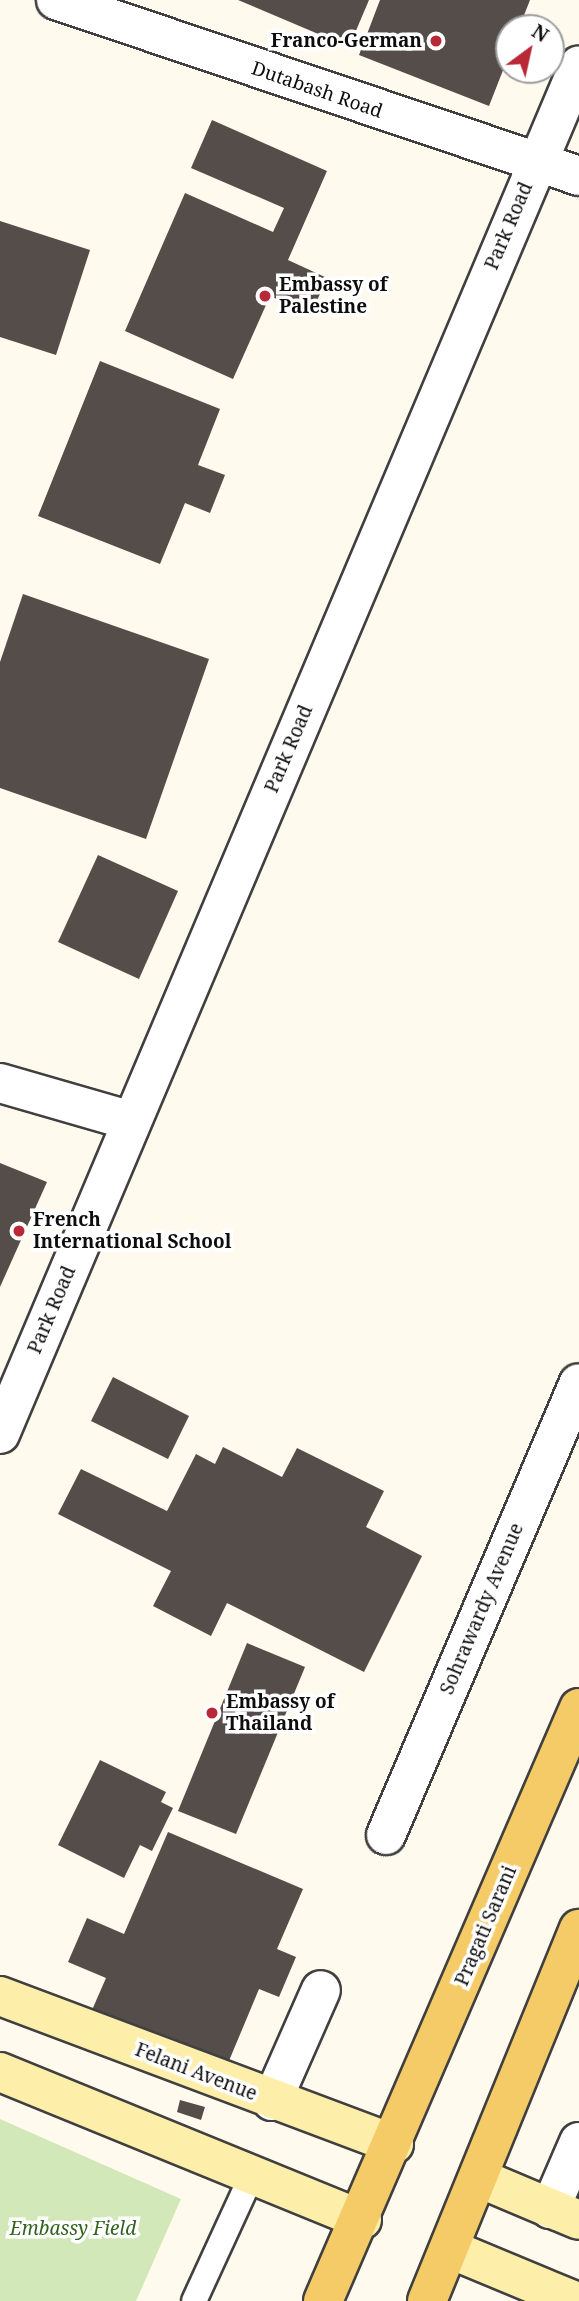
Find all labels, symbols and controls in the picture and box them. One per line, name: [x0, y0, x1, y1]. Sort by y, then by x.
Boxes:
north arrow: [495, 14, 565, 84]
text: N: [527, 18, 554, 48]
place label: Franco-German: [271, 30, 422, 52]
marker: Franco-German: [428, 33, 444, 49]
street label: Dutabash Road: [249, 57, 385, 123]
street label: Park Road: [480, 179, 538, 273]
place label: Embassy of Palestine: [279, 274, 387, 318]
marker: Embassy of Palestine: [257, 288, 273, 304]
street label: Park Road: [260, 702, 318, 796]
place label: French International School: [33, 1209, 231, 1253]
marker: French International School: [11, 1223, 27, 1239]
street label: Park Road: [23, 1263, 81, 1357]
street label: Sohrawardy Avenue: [436, 1520, 528, 1698]
place label: Embassy of Thailand: [226, 1691, 334, 1735]
marker: Embassy of Thailand: [204, 1705, 220, 1721]
street label: Pragati Sarani: [450, 1863, 522, 1989]
street label: Felani Avenue: [132, 2038, 260, 2106]
park label: Embassy Field: [10, 2218, 136, 2240]

